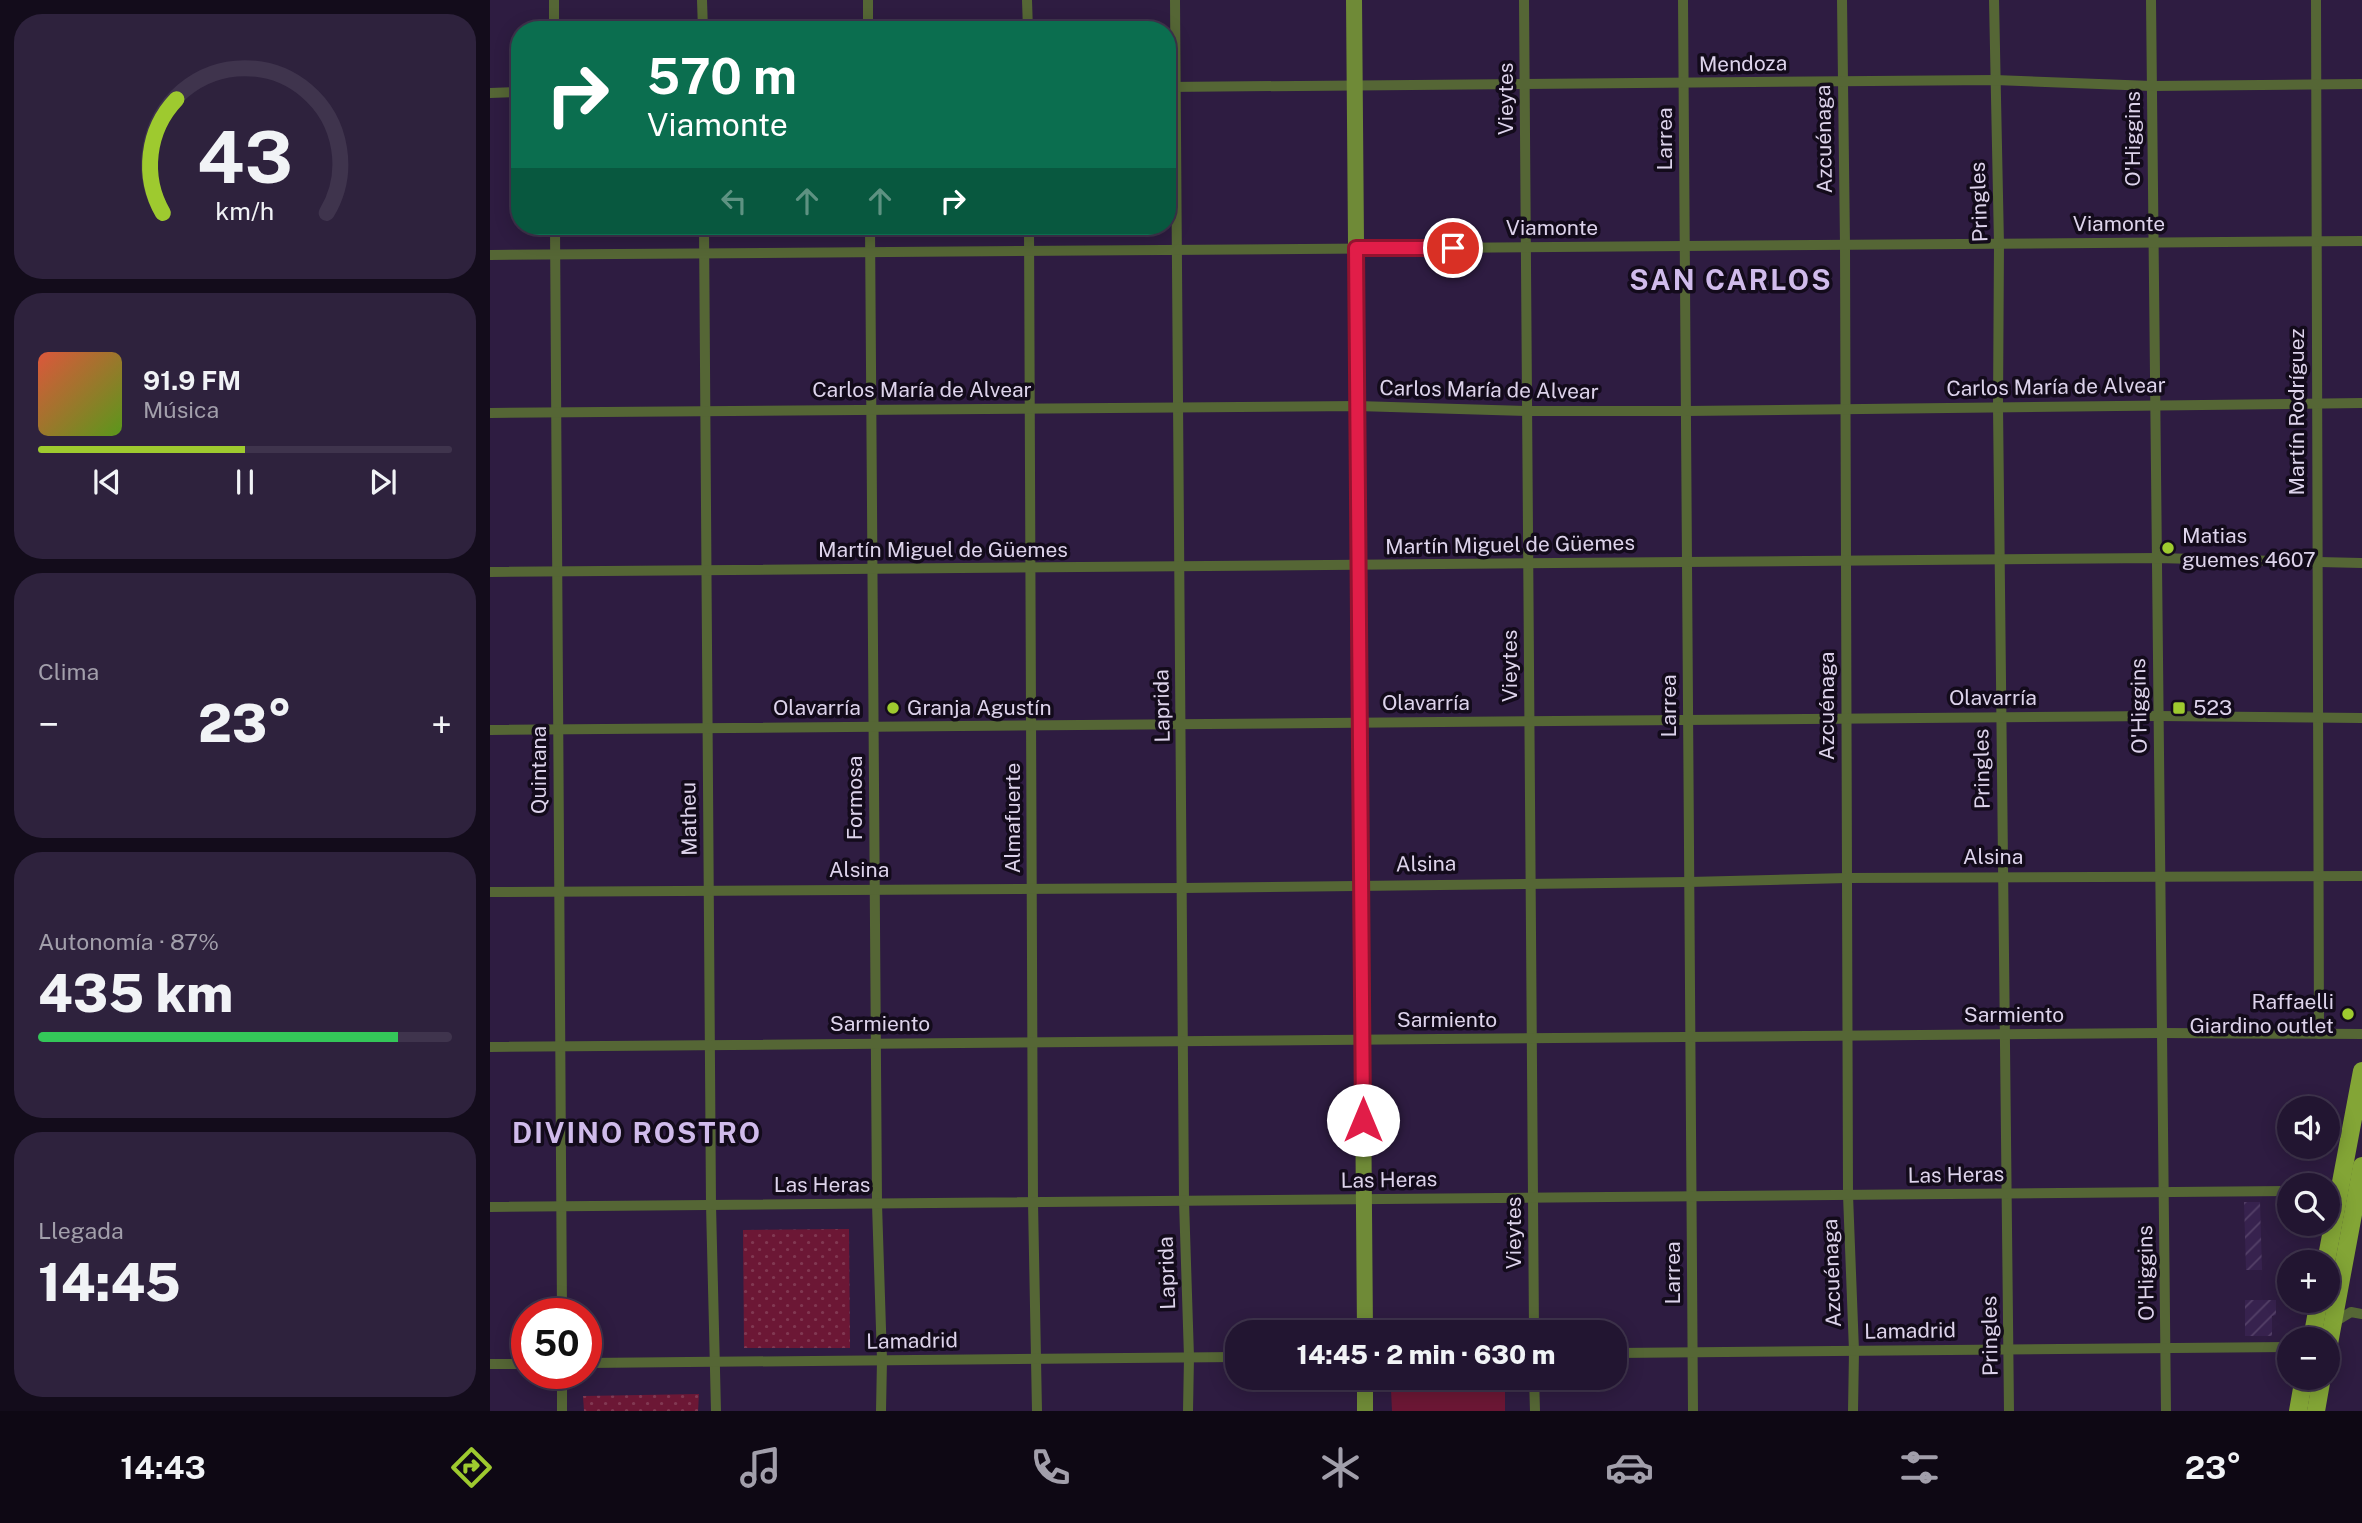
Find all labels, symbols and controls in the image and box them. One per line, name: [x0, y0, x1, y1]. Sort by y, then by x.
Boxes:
text: 570 m: [647, 47, 797, 105]
icon: right: [532, 49, 623, 140]
street label: Mendoza: [1699, 50, 1787, 77]
street label: Vieytes: [1493, 63, 1518, 135]
street label: Azcuénaga: [1810, 85, 1837, 193]
street label: O'Higgins: [2120, 91, 2145, 187]
text: Viamonte: [647, 106, 788, 143]
street label: Larrea: [1652, 107, 1677, 171]
text: 43: [197, 114, 293, 199]
street label: Pringles: [1965, 161, 1992, 243]
icon: left: [715, 182, 753, 220]
icon: ahead: [788, 182, 826, 220]
icon: ahead: [861, 182, 899, 220]
icon: right: [934, 182, 972, 220]
text: km/h: [216, 196, 274, 226]
street label: Viamonte: [2073, 211, 2165, 236]
street label: Viamonte: [1506, 215, 1598, 240]
pin: [1423, 218, 1483, 278]
icon: arrive: [1434, 229, 1472, 267]
district label: SAN CARLOS: [1629, 263, 1833, 296]
street label: Martín Rodríguez: [2284, 329, 2309, 496]
text: 91.9 FM: [143, 365, 241, 396]
street label: Carlos María de Alvear: [1946, 372, 2166, 401]
street label: Carlos María de Alvear: [1379, 375, 1599, 404]
street label: Carlos María de Alvear: [812, 377, 1032, 402]
text: Música: [143, 396, 219, 423]
icon: previous: [88, 463, 126, 501]
icon: pause: [226, 463, 264, 501]
icon: next: [364, 463, 402, 501]
place label: Matias guemes 4607: [2182, 523, 2316, 572]
street label: Martín Miguel de Güemes: [1385, 530, 1635, 559]
street label: Martín Miguel de Güemes: [818, 537, 1068, 562]
marker: Matias guemes 4607: [2160, 540, 2176, 556]
street label: Vieytes: [1497, 630, 1522, 702]
street label: Azcuénaga: [1814, 652, 1839, 760]
text: Clima: [38, 658, 99, 685]
street label: O'Higgins: [2125, 658, 2152, 754]
street label: Laprida: [1148, 669, 1175, 743]
street label: Larrea: [1656, 674, 1681, 738]
street label: Olavarría: [1949, 685, 2037, 710]
street label: Olavarría: [1382, 690, 1470, 715]
text: 23°: [198, 693, 292, 754]
street label: Olavarría: [773, 695, 861, 720]
place label: Granja Agustín: [907, 695, 1052, 720]
place label: 523: [2193, 695, 2232, 720]
marker: Granja Agustín: [885, 700, 901, 716]
marker: 523: [2171, 700, 2187, 716]
text: −: [38, 702, 59, 747]
text: +: [431, 702, 452, 747]
street label: Quintana: [526, 726, 551, 814]
street label: Pringles: [1968, 729, 1995, 809]
street label: Formosa: [842, 756, 867, 840]
street label: Almafuerte: [1000, 763, 1025, 873]
street label: Matheu: [675, 782, 702, 856]
street label: Alsina: [1963, 844, 2023, 869]
street label: Alsina: [1395, 850, 1457, 877]
street label: Alsina: [829, 857, 889, 882]
text: Autonomía · 87%: [38, 928, 219, 955]
text: 435 km: [38, 963, 233, 1024]
place label: Raffaelli Giardino outlet: [2189, 989, 2334, 1038]
street label: Sarmiento: [1964, 1002, 2064, 1027]
marker: Raffaelli Giardino outlet: [2340, 1006, 2356, 1022]
street label: Sarmiento: [1397, 1007, 1497, 1032]
street label: Sarmiento: [830, 1011, 930, 1036]
position arrow: [1326, 1083, 1400, 1157]
map controls: [2277, 1096, 2340, 1390]
button: sound: [2277, 1096, 2340, 1159]
district label: DIVINO ROSTRO: [512, 1116, 762, 1149]
street label: Las Heras: [1907, 1161, 2005, 1188]
street label: Las Heras: [1340, 1166, 1438, 1193]
street label: Las Heras: [774, 1172, 870, 1197]
button: search: [2277, 1173, 2340, 1236]
street label: Vieytes: [1501, 1197, 1526, 1269]
text: Llegada: [38, 1217, 124, 1244]
street label: Azcuénaga: [1817, 1218, 1846, 1328]
street label: O'Higgins: [2132, 1225, 2159, 1321]
street label: Laprida: [1153, 1236, 1180, 1310]
street label: Larrea: [1660, 1241, 1685, 1305]
button: +: [2277, 1250, 2340, 1313]
text: 14:45: [38, 1252, 181, 1313]
street label: Pringles: [1976, 1296, 2003, 1376]
speed limit sign: 50: [511, 1298, 602, 1389]
street label: Lamadrid: [1864, 1317, 1956, 1344]
street label: Lamadrid: [866, 1327, 958, 1354]
button: −: [2277, 1327, 2340, 1390]
text: 14:45 · 2 min · 630 m: [1297, 1339, 1555, 1370]
icon: directions: [447, 1443, 496, 1492]
icon: music: [736, 1443, 785, 1492]
icon: phone: [1026, 1443, 1075, 1492]
icon: climate: [1316, 1443, 1365, 1492]
icon: car: [1605, 1443, 1654, 1492]
icon: filters: [1895, 1443, 1944, 1492]
text: 14:43: [120, 1449, 206, 1486]
text: 23°: [2185, 1449, 2242, 1486]

